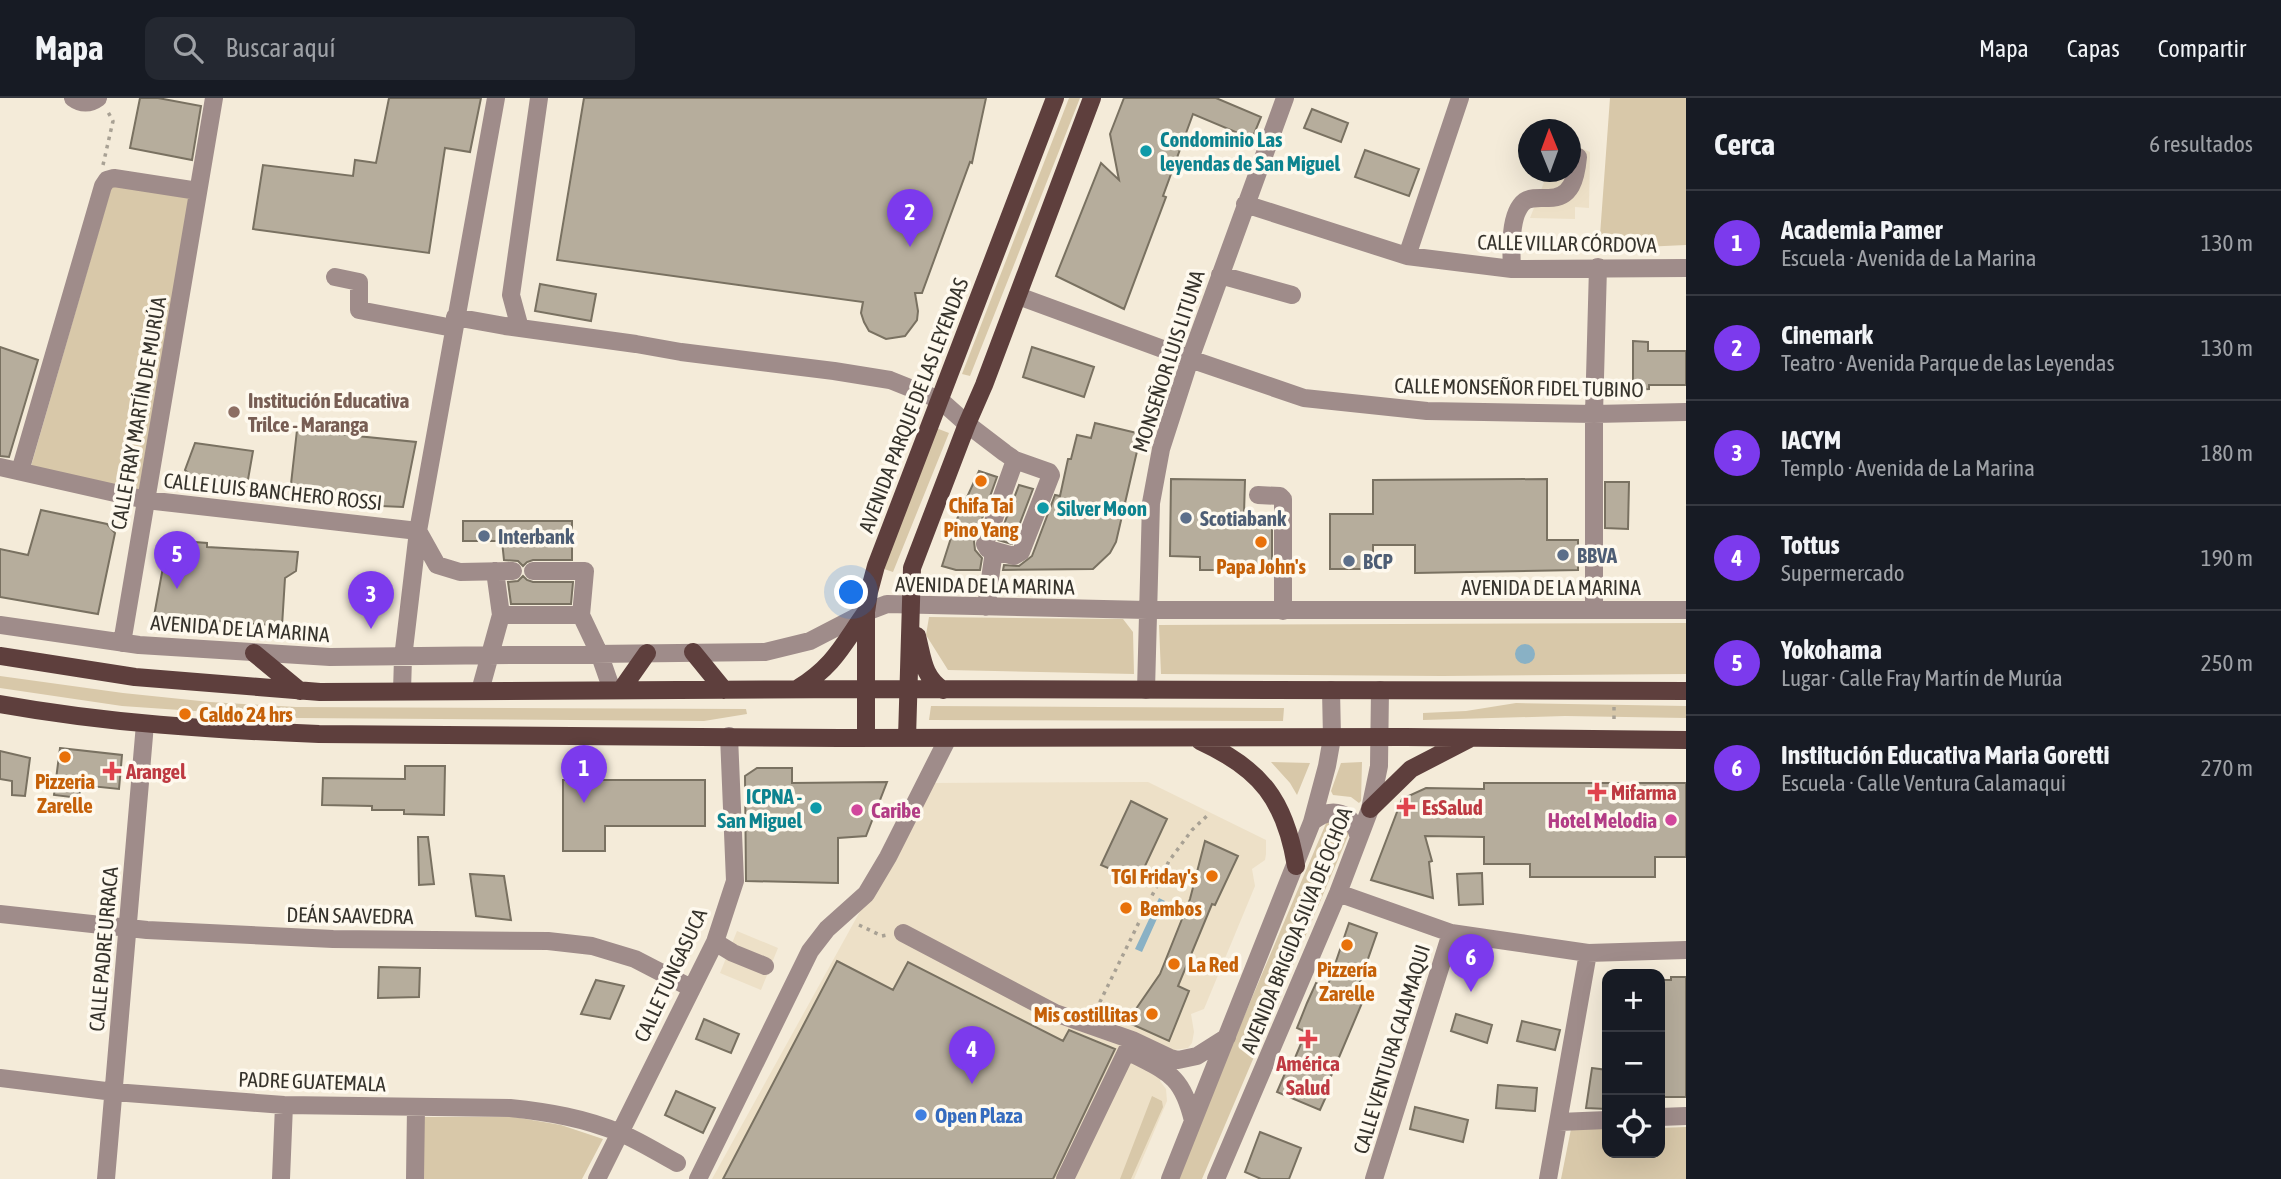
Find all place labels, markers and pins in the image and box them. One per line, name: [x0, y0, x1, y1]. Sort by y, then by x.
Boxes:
place label: Condominio Las leyendas de San Miguel: [1160, 127, 1340, 175]
marker: Condominio Las leyendas de San Miguel: [1138, 143, 1154, 159]
pin: 2: [887, 189, 933, 247]
place label: Institución Educativa Trilce - Maranga: [248, 388, 409, 436]
marker: Institución Educativa Trilce - Maranga: [226, 404, 242, 420]
marker: Chifa Tai Pino Yang: [973, 473, 989, 489]
place label: Chifa Tai Pino Yang: [944, 493, 1019, 541]
place label: Silver Moon: [1057, 496, 1147, 520]
marker: Silver Moon: [1035, 500, 1051, 516]
place label: Scotiabank: [1200, 506, 1287, 530]
marker: Scotiabank: [1178, 510, 1194, 526]
place label: Interbank: [498, 524, 575, 548]
marker: Interbank: [476, 528, 492, 544]
pin: 5: [154, 531, 200, 589]
marker: Papa John's: [1253, 534, 1269, 550]
place label: BBVA: [1577, 543, 1618, 567]
marker: BBVA: [1555, 547, 1571, 563]
place label: BCP: [1363, 549, 1393, 573]
marker: BCP: [1341, 553, 1357, 569]
place label: Papa John's: [1216, 554, 1306, 578]
pin: 3: [348, 571, 394, 629]
place label: Caldo 24 hrs: [199, 702, 293, 726]
marker: Caldo 24 hrs: [177, 706, 193, 722]
pin: 1: [561, 745, 607, 803]
marker: Pizzeria Zarelle: [57, 749, 73, 765]
place label: Arangel: [125, 759, 186, 783]
marker: Arangel: [104, 763, 120, 779]
place label: Pizzeria Zarelle: [35, 769, 95, 817]
place label: Mifarma: [1611, 780, 1677, 804]
place label: ICPNA - San Miguel: [717, 784, 802, 832]
marker: Mifarma: [1589, 784, 1605, 800]
place label: EsSalud: [1422, 795, 1483, 819]
marker: EsSalud: [1396, 797, 1416, 817]
place label: Caribe: [871, 798, 921, 822]
marker: ICPNA - San Miguel: [808, 800, 824, 816]
marker: Caribe: [849, 802, 865, 818]
place label: Hotel Melodia: [1548, 808, 1657, 832]
marker: Hotel Melodia: [1663, 812, 1679, 828]
place label: TGI Friday's: [1112, 864, 1199, 888]
marker: TGI Friday's: [1204, 868, 1220, 884]
place label: Bembos: [1140, 896, 1202, 920]
marker: Bembos: [1118, 900, 1134, 916]
pin: 6: [1448, 934, 1494, 992]
marker: Pizzería Zarelle: [1339, 937, 1355, 953]
place label: La Red: [1188, 952, 1239, 976]
marker: La Red: [1166, 956, 1182, 972]
place label: Pizzería Zarelle: [1317, 957, 1377, 1005]
place label: Mis costillitas: [1034, 1002, 1139, 1026]
marker: Mis costillitas: [1144, 1006, 1160, 1022]
pin: 4: [949, 1026, 995, 1084]
marker: América Salud: [1300, 1031, 1316, 1047]
place label: América Salud: [1275, 1051, 1340, 1099]
place label: Open Plaza: [935, 1103, 1023, 1127]
marker: Open Plaza: [913, 1107, 929, 1123]

